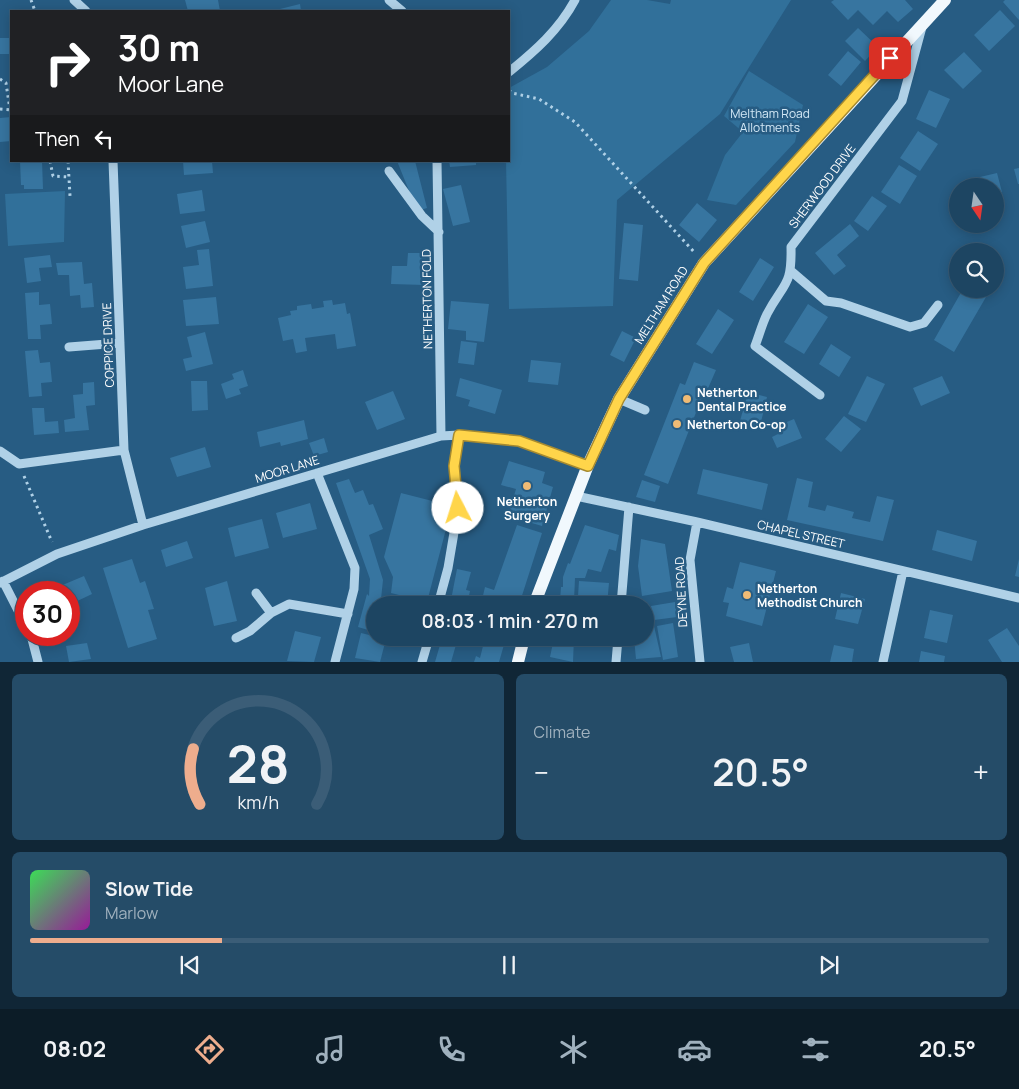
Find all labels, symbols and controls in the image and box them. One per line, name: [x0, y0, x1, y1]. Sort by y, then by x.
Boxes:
text: 30 m: [118, 24, 200, 72]
icon: right: [35, 30, 100, 95]
pin: [869, 37, 911, 79]
icon: arrive: [876, 44, 904, 72]
text: Moor Lane: [118, 69, 224, 99]
park label: Meltham Road Allotments: [730, 105, 810, 136]
icon: left: [90, 125, 118, 153]
text: Then: [35, 126, 80, 152]
street label: SHERWOOD DRIVE: [785, 140, 859, 232]
north arrow: [949, 178, 1004, 232]
map controls: [949, 178, 1004, 298]
button: search: [949, 243, 1004, 298]
street label: NETHERTON FOLD: [418, 249, 436, 349]
street label: MELTHAM ROAD: [630, 263, 692, 347]
street label: COPPICE DRIVE: [98, 302, 118, 388]
place label: Netherton Dental Practice: [697, 384, 786, 415]
marker: Netherton Dental Practice: [681, 393, 693, 405]
place label: Netherton Co-op: [687, 416, 786, 433]
marker: Netherton Co-op: [671, 418, 683, 430]
street label: MOOR LANE: [253, 451, 321, 487]
marker: Netherton Surgery: [521, 480, 533, 492]
position arrow: [431, 481, 483, 533]
place label: Netherton Surgery: [497, 493, 557, 524]
street label: CHAPEL STREET: [756, 516, 847, 553]
street label: DEYNE ROAD: [671, 556, 691, 628]
place label: Netherton Methodist Church: [757, 580, 862, 611]
speed limit sign: 30: [15, 581, 80, 646]
marker: Netherton Methodist Church: [741, 589, 753, 601]
text: 08:03 · 1 min · 270 m: [422, 608, 598, 634]
text: Climate: [534, 721, 590, 743]
text: 28: [226, 728, 289, 799]
text: 20.5°: [712, 745, 809, 797]
text: −: [534, 753, 549, 791]
text: +: [973, 753, 989, 791]
text: km/h: [237, 790, 279, 814]
text: Slow Tide: [105, 876, 193, 902]
text: Marlow: [105, 902, 158, 924]
icon: previous: [176, 951, 204, 979]
icon: pause: [495, 951, 523, 979]
icon: next: [815, 951, 843, 979]
icon: directions: [192, 1032, 227, 1067]
icon: music: [313, 1032, 348, 1067]
icon: phone: [434, 1032, 469, 1067]
icon: climate: [556, 1032, 591, 1067]
icon: car: [677, 1032, 712, 1067]
icon: filters: [798, 1032, 833, 1067]
text: 08:02: [43, 1034, 106, 1064]
text: 20.5°: [919, 1034, 976, 1064]

